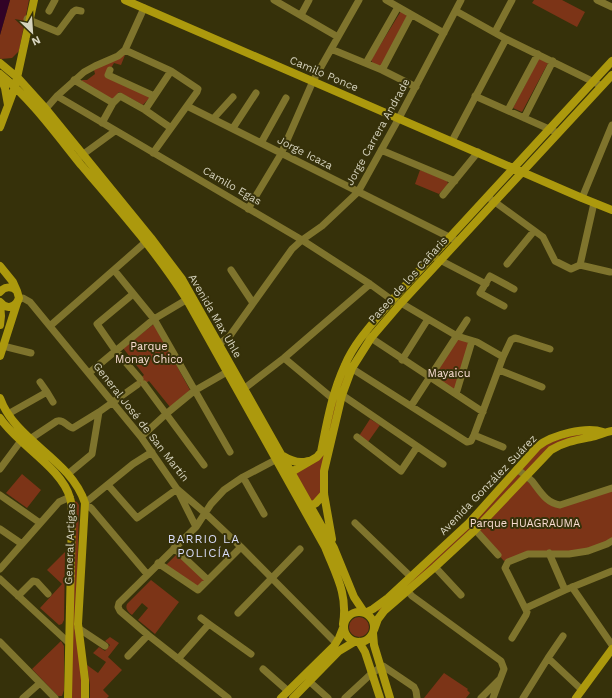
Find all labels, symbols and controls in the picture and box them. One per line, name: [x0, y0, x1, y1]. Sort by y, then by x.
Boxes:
north arrow: [12, 12, 52, 52]
text: N: [30, 33, 42, 48]
street label: Camilo Ponce: [288, 54, 360, 94]
street label: Jorge Carrera Andrade: [343, 76, 413, 188]
street label: Jorge Icaza: [275, 133, 335, 173]
street label: Camilo Egas: [200, 164, 264, 208]
street label: Paseo de los Cañaris: [366, 234, 450, 326]
street label: Avenida Max Uhle: [186, 272, 244, 360]
park label: Parque Monay Chico: [115, 340, 183, 366]
street label: General José de San Martín: [90, 360, 192, 484]
park label: Mayaicu: [428, 367, 470, 380]
street label: Avenida González Suárez: [437, 432, 540, 538]
street label: General Artigas: [62, 503, 78, 585]
park label: Parque HUAGRAUMA: [470, 517, 580, 530]
district label: BARRIO LA POLICÍA: [168, 532, 240, 560]

